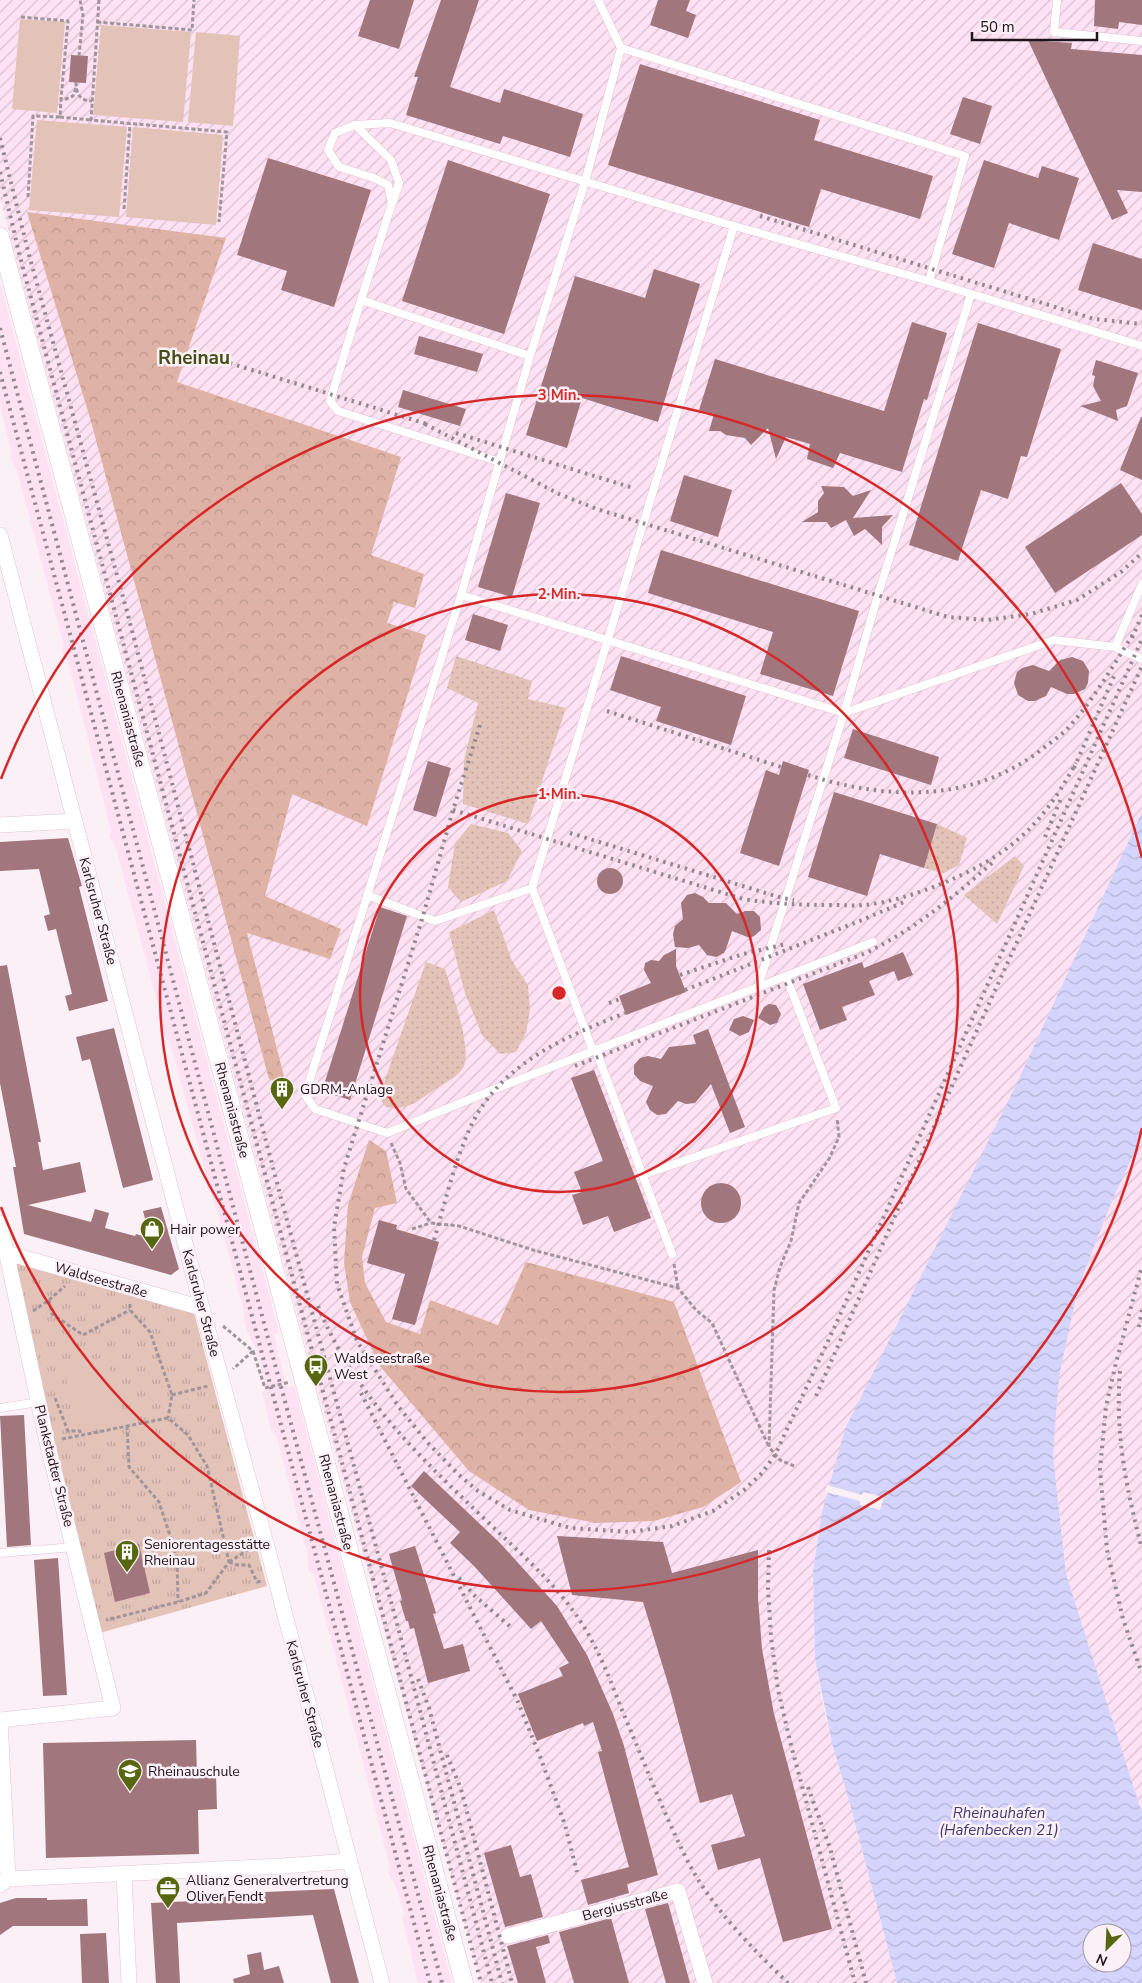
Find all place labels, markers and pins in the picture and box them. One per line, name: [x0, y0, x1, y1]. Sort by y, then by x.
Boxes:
centre of rings: [550, 984, 568, 1002]
building icon: GDRM-Anlage: [269, 1076, 295, 1110]
place label: GDRM-Anlage: [300, 1080, 393, 1099]
shop icon: Hair power: [139, 1216, 165, 1250]
place label: Hair power: [170, 1220, 240, 1239]
place label: Waldseestraße West: [334, 1349, 430, 1384]
bus stop icon: Waldseestraße West: [303, 1353, 329, 1387]
place label: Seniorentagesstätte Rheinau: [144, 1535, 270, 1570]
building icon: Seniorentagesstätte Rheinau: [114, 1539, 140, 1573]
school or university icon: Rheinauschule: [117, 1758, 143, 1792]
place label: Rheinauschule: [148, 1762, 240, 1781]
place label: Allianz Generalvertretung Oliver Fendt: [186, 1871, 349, 1906]
office icon: Allianz Generalvertretung Oliver Fendt: [155, 1875, 181, 1909]

